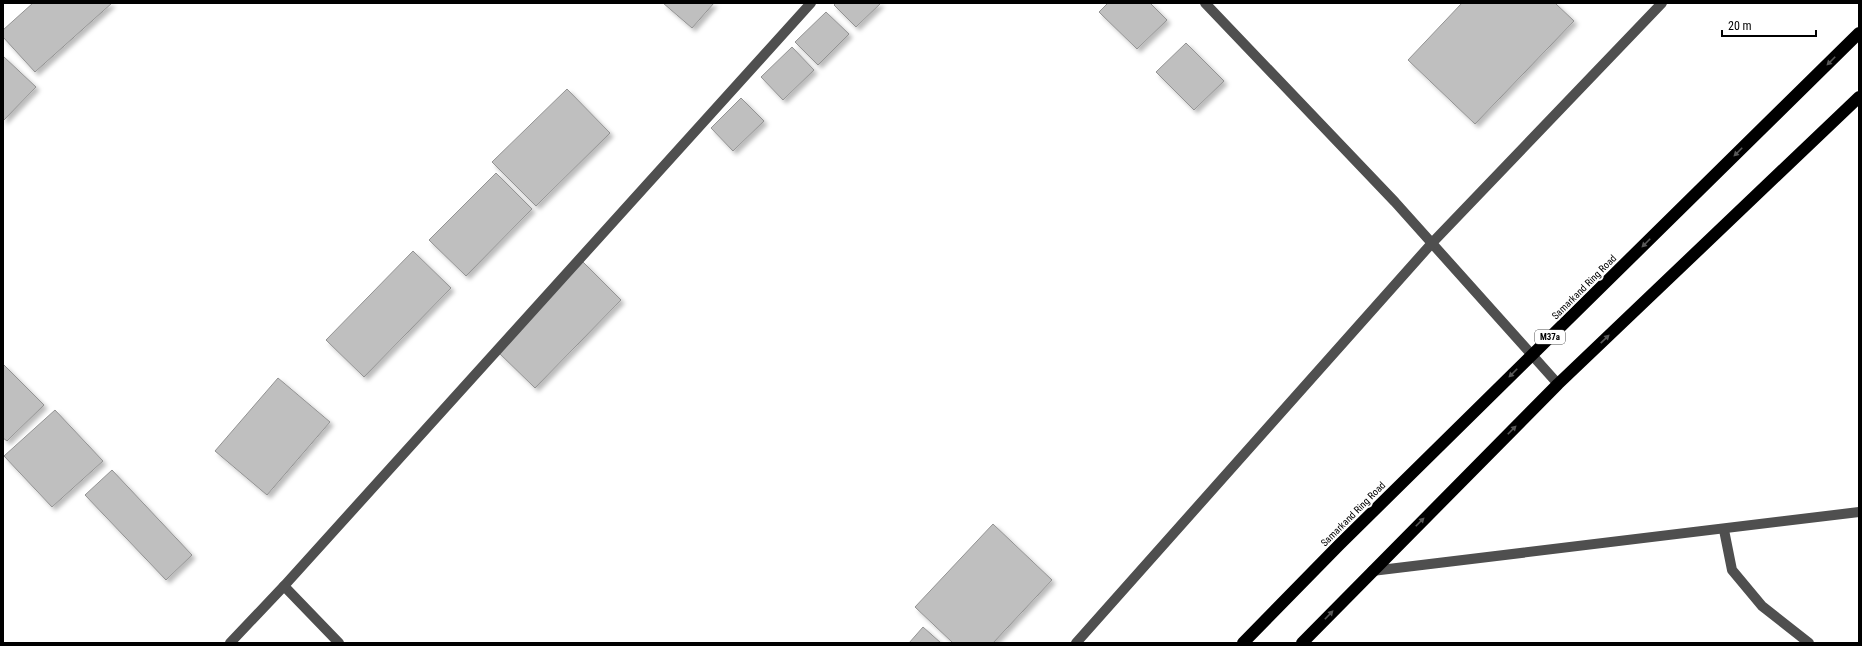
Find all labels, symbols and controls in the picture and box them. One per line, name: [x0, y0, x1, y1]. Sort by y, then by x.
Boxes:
scale bar: [1722, 12, 1816, 38]
text: 20 m: [1728, 19, 1752, 33]
one-way arrow: [1826, 56, 1836, 66]
one-way arrow: [1733, 147, 1743, 157]
one-way arrow: [1641, 238, 1651, 248]
street label: Samarkand Ring Road: [1550, 253, 1618, 321]
road number: M37a: [1535, 330, 1565, 344]
one-way arrow: [1600, 334, 1610, 344]
one-way arrow: [1508, 368, 1518, 378]
one-way arrow: [1507, 425, 1517, 435]
street label: Samarkand Ring Road: [1319, 480, 1387, 548]
one-way arrow: [1415, 517, 1425, 527]
one-way arrow: [1325, 610, 1334, 620]

